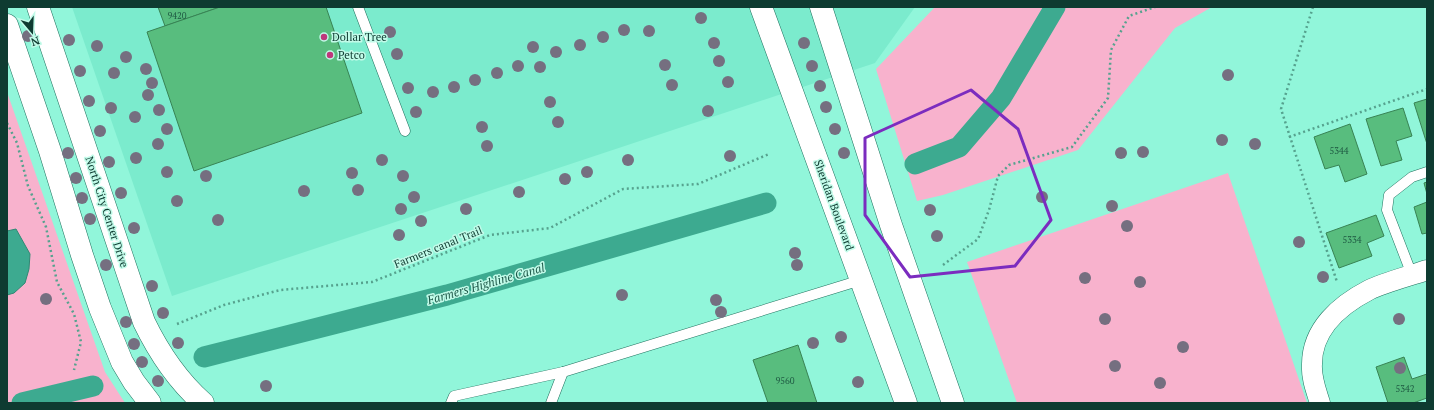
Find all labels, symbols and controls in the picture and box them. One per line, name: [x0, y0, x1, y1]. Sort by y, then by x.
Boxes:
house number: 9420: [167, 10, 187, 22]
north arrow: [12, 12, 52, 52]
place label: Dollar Tree: [332, 30, 387, 44]
marker: Dollar Tree: [319, 32, 329, 42]
text: N: [28, 33, 41, 50]
place label: Petco: [338, 48, 365, 62]
marker: Petco: [325, 50, 335, 60]
house number: 5344: [1329, 145, 1349, 157]
street label: North City Center Drive: [82, 155, 132, 270]
street label: Sheridan Boulevard: [811, 158, 857, 252]
street label: Farmers canal Trail: [392, 223, 484, 271]
house number: 5334: [1342, 234, 1362, 246]
water label: Farmers Highline Canal: [425, 259, 547, 308]
house number: 9560: [775, 375, 795, 387]
house number: 5342: [1395, 383, 1415, 395]

